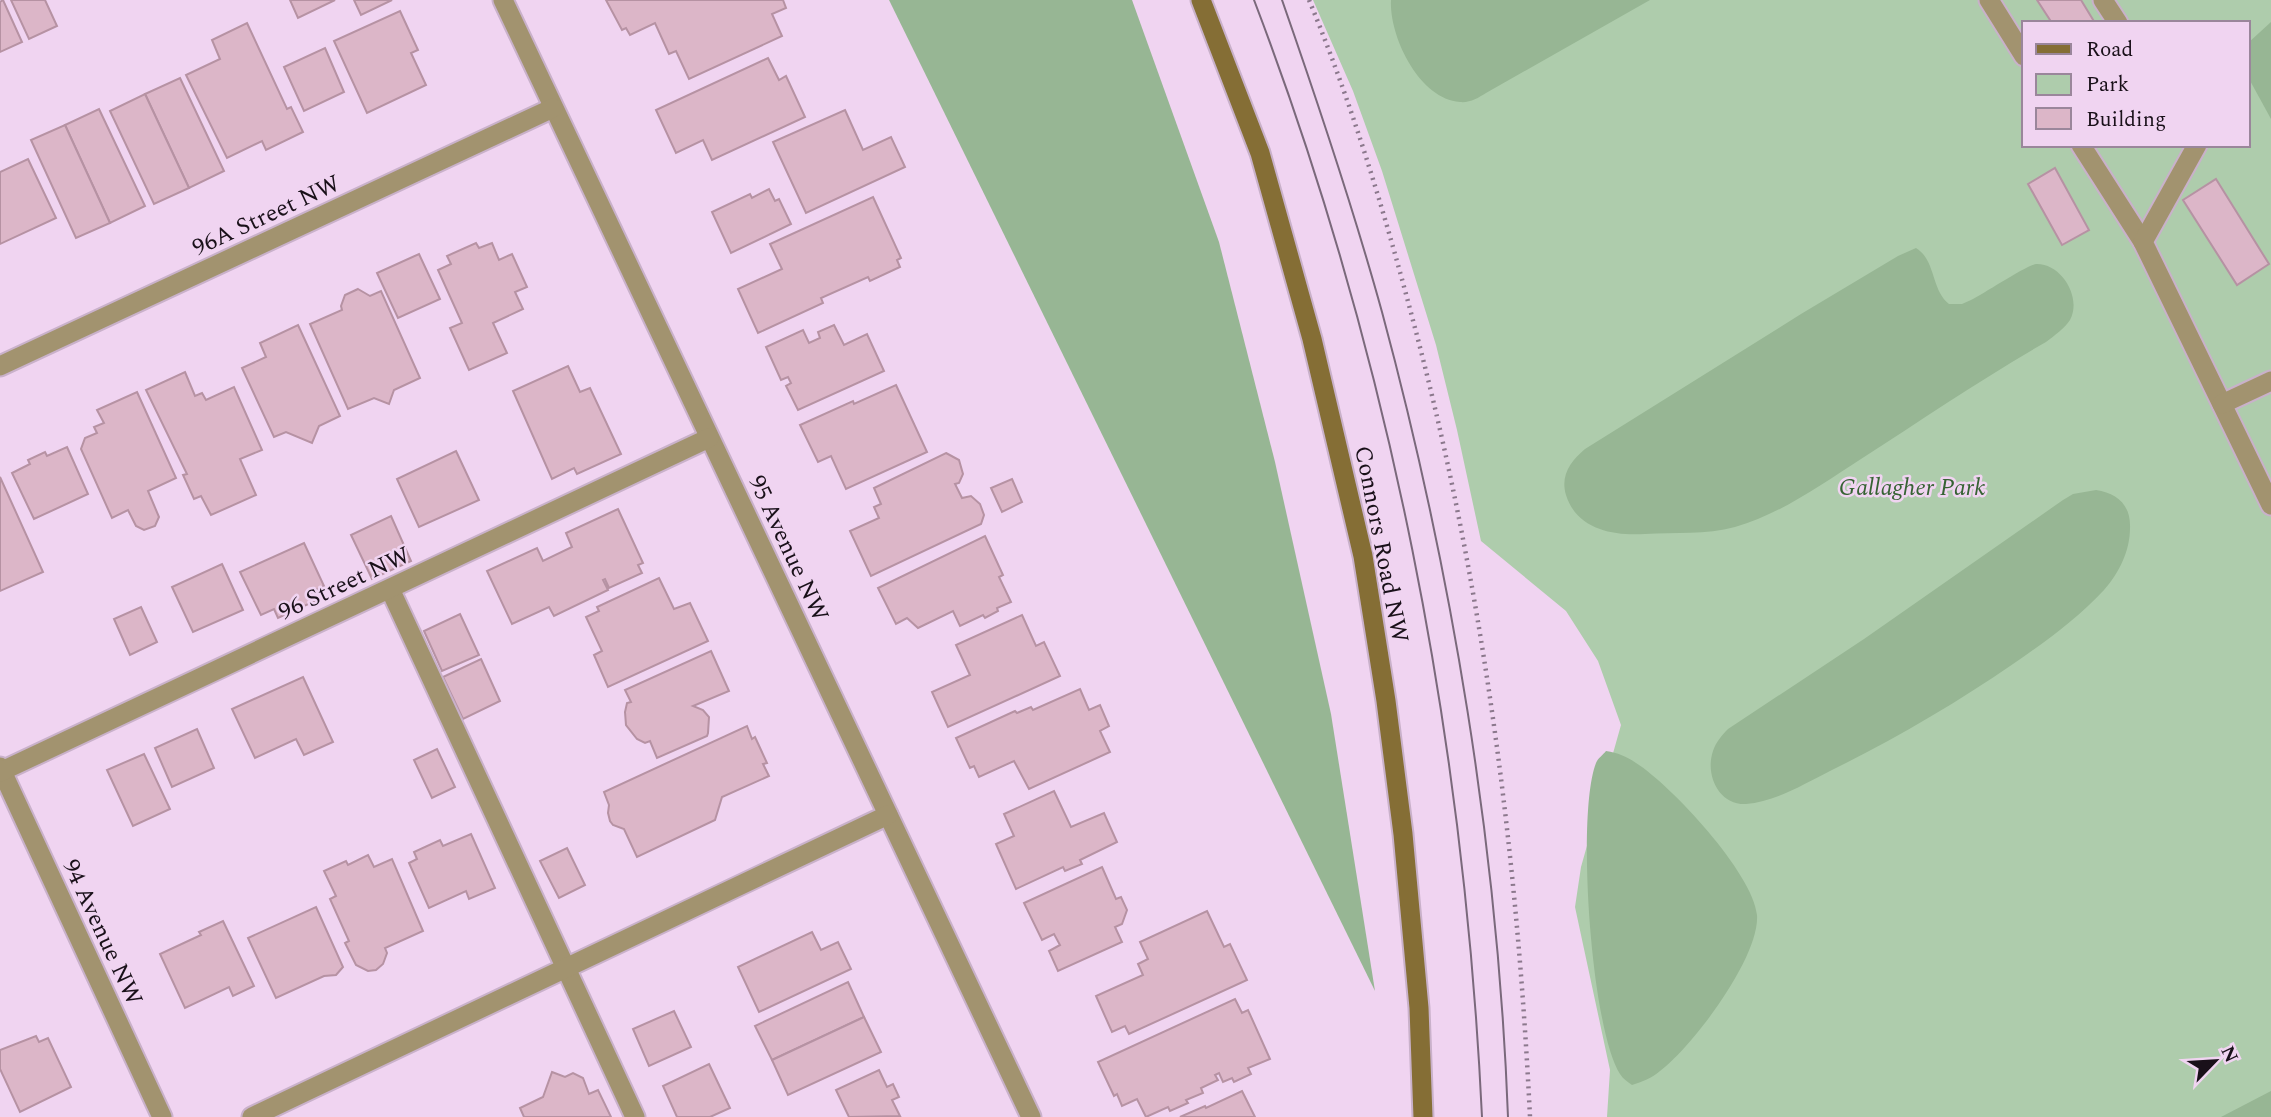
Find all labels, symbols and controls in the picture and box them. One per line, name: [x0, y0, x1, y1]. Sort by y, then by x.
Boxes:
legend: [2022, 21, 2250, 147]
text: Road: [2086, 34, 2133, 66]
text: Park: [2086, 69, 2130, 101]
text: Building: [2086, 104, 2166, 136]
street label: 96A Street NW: [187, 166, 347, 266]
street label: Connors Road NW: [1344, 443, 1418, 646]
street label: 95 Avenue NW: [738, 469, 838, 628]
park label: Gallagher Park: [1839, 470, 1985, 506]
street label: 96 Street NW: [273, 538, 417, 630]
street label: 94 Avenue NW: [52, 853, 152, 1012]
north arrow: [2180, 1026, 2250, 1096]
text: N: [2213, 1041, 2245, 1068]

